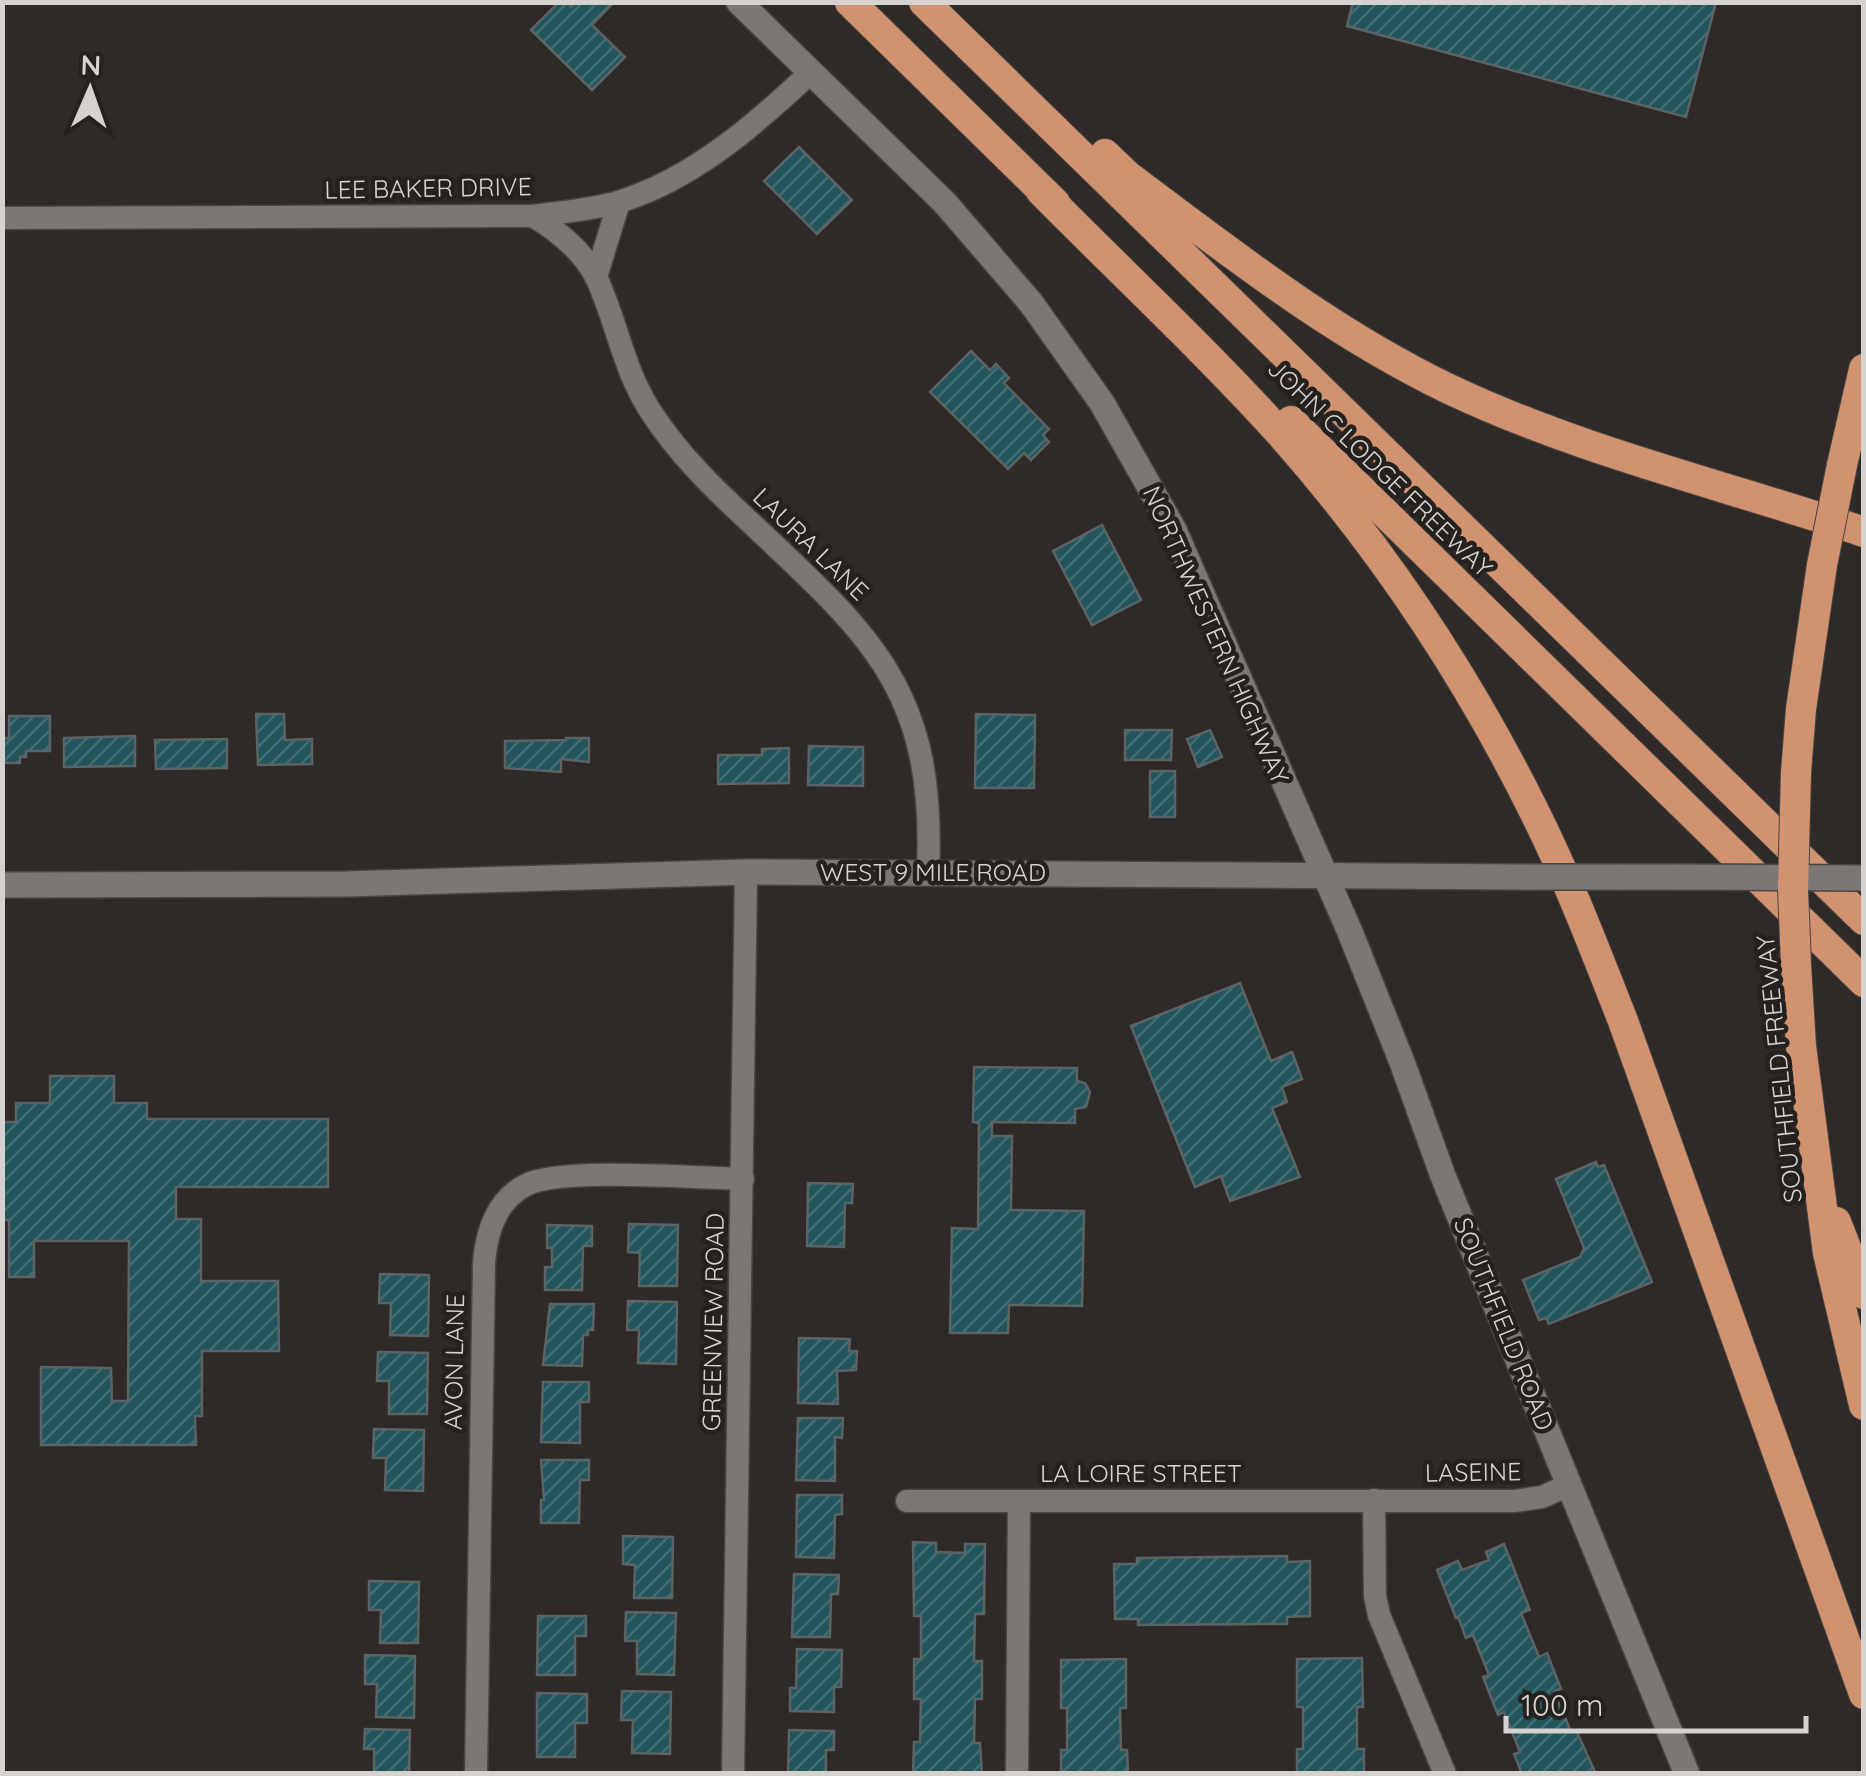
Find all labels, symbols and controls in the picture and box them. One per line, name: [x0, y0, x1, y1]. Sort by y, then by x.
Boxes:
north arrow: [40, 40, 140, 140]
text: N: [80, 47, 102, 82]
street label: LEE BAKER DRIVE: [324, 170, 532, 205]
street label: JOHN C LODGE FREEWAY: [1262, 352, 1499, 583]
street label: LAURA LANE: [747, 481, 876, 606]
street label: NORTHWESTERN HIGHWAY: [1137, 481, 1296, 788]
street label: WEST 9 MILE ROAD: [820, 856, 1046, 887]
street label: SOUTHFIELD FREEWAY: [1749, 934, 1808, 1204]
street label: GREENVIEW ROAD: [695, 1213, 730, 1431]
street label: SOUTHFIELD ROAD: [1448, 1213, 1561, 1435]
street label: AVON LANE: [437, 1294, 470, 1430]
street label: LASEINE: [1425, 1455, 1521, 1488]
street label: LA LOIRE STREET: [1040, 1457, 1242, 1488]
scale bar: [1506, 1671, 1806, 1733]
text: 100 m: [1521, 1686, 1603, 1724]

